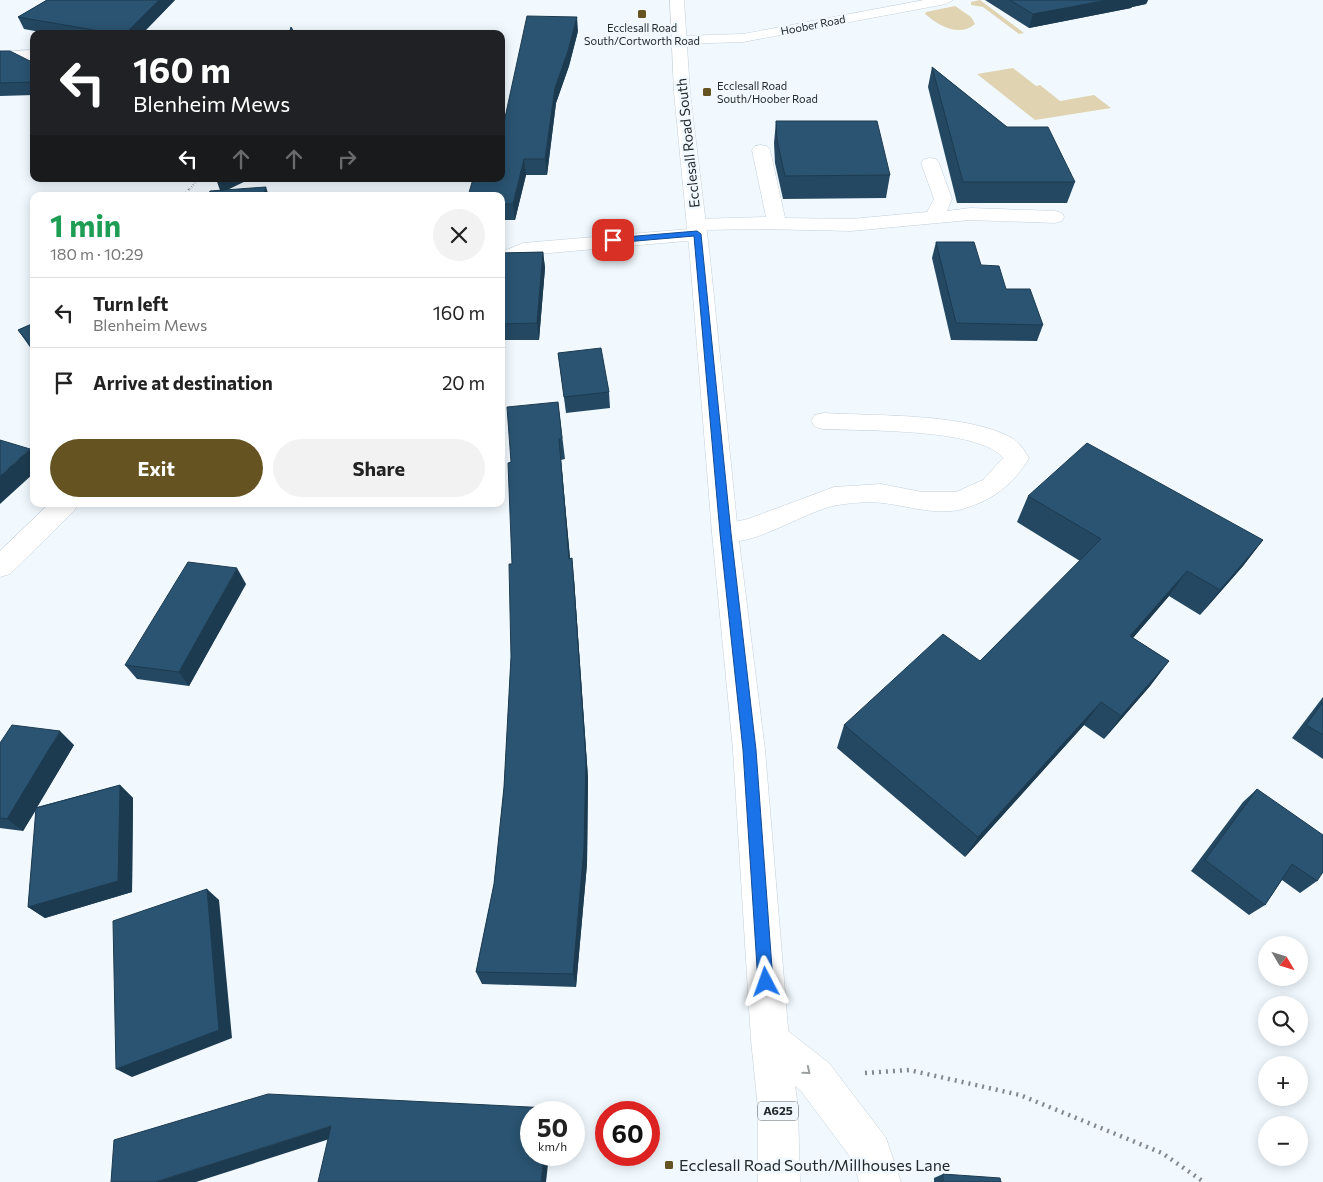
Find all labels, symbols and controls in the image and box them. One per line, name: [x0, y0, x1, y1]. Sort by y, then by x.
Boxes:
marker: Ecclesall Road South/Cortworth Road: [636, 8, 648, 20]
street label: Hoober Road: [779, 12, 846, 37]
place label: Ecclesall Road South/Cortworth Road: [584, 21, 700, 47]
text: 160 m: [133, 47, 231, 90]
icon: left: [50, 50, 115, 115]
street label: Ecclesall Road South: [672, 77, 703, 209]
place label: Ecclesall Road South/Hoober Road: [717, 79, 818, 105]
marker: Ecclesall Road South/Hoober Road: [701, 86, 713, 98]
text: Blenheim Mews: [133, 90, 290, 117]
icon: left: [174, 145, 202, 173]
icon: ahead: [227, 145, 255, 173]
icon: ahead: [280, 145, 308, 173]
icon: right: [333, 145, 361, 173]
text: 1 min: [50, 206, 121, 243]
button: close: [433, 209, 485, 261]
pin: [592, 219, 634, 261]
icon: arrive: [599, 226, 627, 254]
text: 180 m · 10:29: [50, 244, 144, 263]
text: Turn left: [93, 292, 168, 315]
icon: left: [50, 299, 78, 327]
text: 160 m: [433, 301, 485, 324]
text: Blenheim Mews: [93, 315, 207, 334]
icon: arrive: [50, 369, 78, 397]
text: Arrive at destination: [93, 371, 273, 394]
text: 20 m: [442, 371, 485, 394]
button: Exit: [50, 439, 263, 497]
button: Share: [273, 439, 485, 497]
north arrow: [1258, 936, 1308, 986]
map controls: [1258, 936, 1308, 1166]
position arrow: [739, 955, 791, 1007]
button: search: [1258, 996, 1308, 1046]
button: +: [1258, 1056, 1308, 1106]
one-way arrow: [802, 1065, 811, 1074]
speed limit sign: 60: [595, 1101, 660, 1166]
road number: A625: [758, 1102, 798, 1120]
text: 50: [537, 1112, 568, 1142]
button: −: [1258, 1116, 1308, 1166]
text: km/h: [538, 1139, 567, 1153]
place label: Ecclesall Road South/Millhouses Lane: [679, 1155, 950, 1174]
marker: Ecclesall Road South/Millhouses Lane: [663, 1159, 675, 1171]

